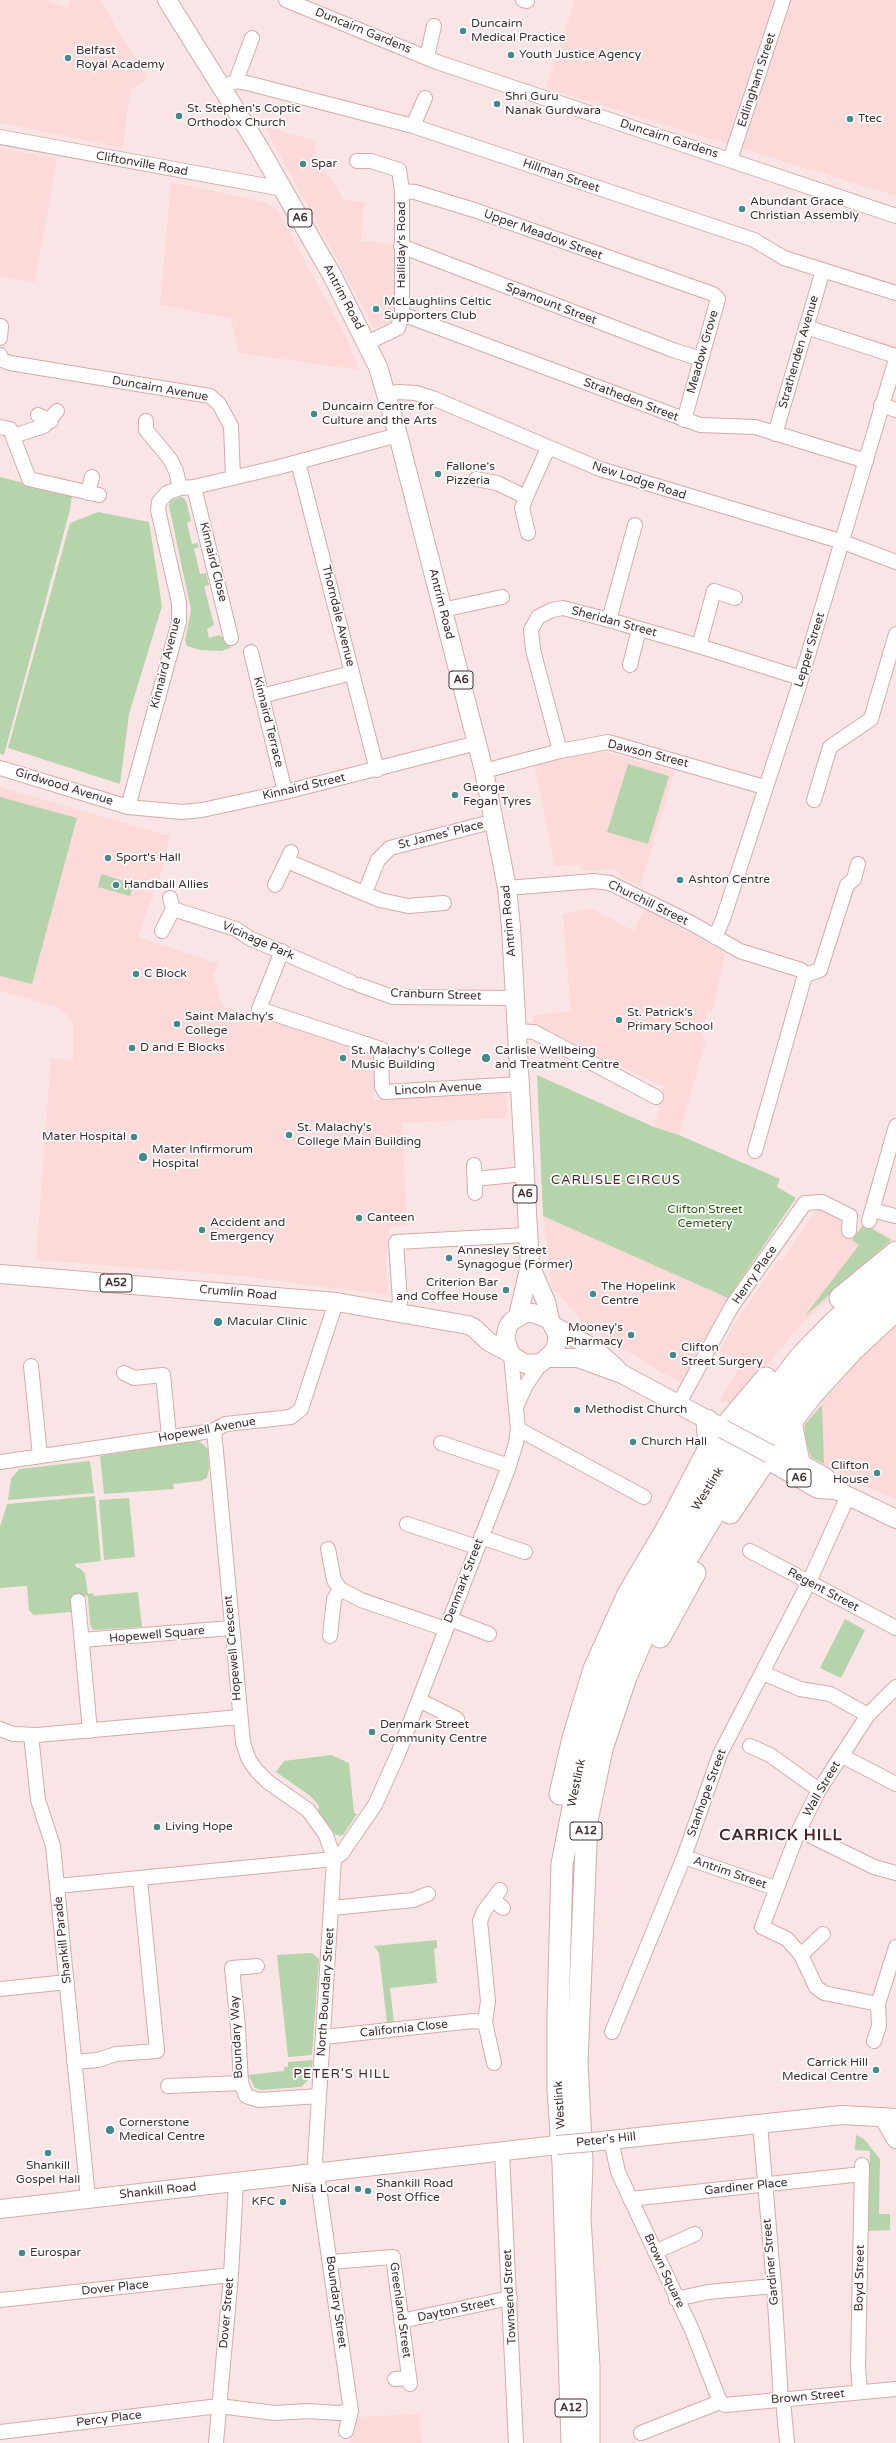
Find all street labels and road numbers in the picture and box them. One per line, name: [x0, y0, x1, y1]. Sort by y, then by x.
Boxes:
street label: Duncairn Gardens: [313, 5, 413, 57]
street label: Edlingham Street: [735, 31, 779, 129]
street label: Duncairn Gardens: [618, 116, 720, 162]
street label: Cliftonville Road: [95, 149, 189, 179]
street label: Hillman Street: [521, 156, 601, 196]
street label: Halliday's Road: [395, 201, 409, 289]
street label: Upper Meadow Street: [482, 207, 604, 263]
road number: A6: [288, 209, 312, 227]
street label: Antrim Road: [320, 262, 366, 332]
street label: Spamount Street: [503, 280, 599, 328]
street label: Strathenden Avenue: [776, 294, 822, 410]
street label: Meadow Grove: [684, 309, 722, 395]
street label: Duncairn Avenue: [111, 373, 209, 405]
street label: Stratheden Street: [581, 375, 681, 425]
street label: New Lodge Road: [590, 459, 688, 503]
street label: Kinnaird Close: [196, 521, 230, 603]
street label: Thorndale Avenue: [318, 564, 358, 668]
street label: Antrim Road: [425, 567, 457, 641]
street label: Sheridan Street: [570, 604, 658, 640]
street label: Lepper Street: [792, 611, 828, 689]
street label: Kinnaird Avenue: [148, 616, 184, 710]
road number: A6: [449, 671, 473, 689]
street label: Kinnaird Terrace: [250, 675, 286, 769]
street label: Dawson Street: [606, 737, 690, 771]
street label: Girdwood Avenue: [13, 765, 115, 809]
street label: Kinnaird Street: [261, 770, 347, 804]
street label: St James' Place: [397, 817, 485, 853]
street label: Churchill Street: [606, 877, 690, 929]
street label: Antrim Road: [499, 884, 519, 958]
street label: Vicinage Park: [220, 919, 296, 963]
street label: Cranburn Street: [390, 986, 482, 1004]
street label: Lincoln Avenue: [394, 1080, 482, 1098]
road number: A6: [513, 1185, 537, 1203]
street label: Henry Place: [730, 1243, 780, 1307]
road number: A52: [100, 1274, 132, 1292]
street label: Crumlin Road: [199, 1282, 277, 1304]
street label: Hopewell Avenue: [157, 1414, 257, 1446]
street label: Westlink: [689, 1465, 727, 1513]
road number: A6: [787, 1469, 811, 1487]
street label: Denmark Street: [441, 1537, 487, 1625]
street label: Regent Street: [785, 1565, 861, 1615]
street label: Hopewell Crescent: [221, 1595, 245, 1701]
street label: Hopewell Square: [109, 1624, 205, 1646]
street label: Stanhope Street: [684, 1747, 730, 1839]
street label: Westlink: [565, 1758, 589, 1808]
street label: Wall Street: [800, 1759, 844, 1819]
road number: A12: [570, 1822, 602, 1840]
street label: Antrim Street: [691, 1854, 769, 1892]
street label: Shankill Parade: [51, 1896, 75, 1984]
street label: North Boundary Street: [314, 1927, 338, 2057]
street label: Boundary Way: [228, 1995, 246, 2079]
street label: California Close: [359, 2017, 449, 2041]
street label: Westlink: [552, 2080, 568, 2130]
street label: Peter's Hill: [575, 2130, 637, 2150]
street label: Gardiner Place: [704, 2175, 788, 2199]
street label: Shankill Road: [119, 2180, 197, 2202]
street label: Gardiner Street: [760, 2218, 782, 2306]
street label: Brown Square: [641, 2232, 687, 2310]
street label: Boyd Street: [852, 2244, 868, 2312]
street label: Townsend Street: [500, 2249, 520, 2345]
street label: Boundary Street: [322, 2255, 350, 2349]
street label: Greenland Street: [386, 2261, 414, 2359]
street label: Dover Place: [81, 2277, 149, 2299]
street label: Dover Street: [217, 2277, 237, 2349]
street label: Dayton Street: [416, 2295, 496, 2325]
street label: Brown Street: [770, 2387, 846, 2407]
road number: A12: [555, 2399, 587, 2417]
street label: Percy Place: [75, 2408, 143, 2430]

